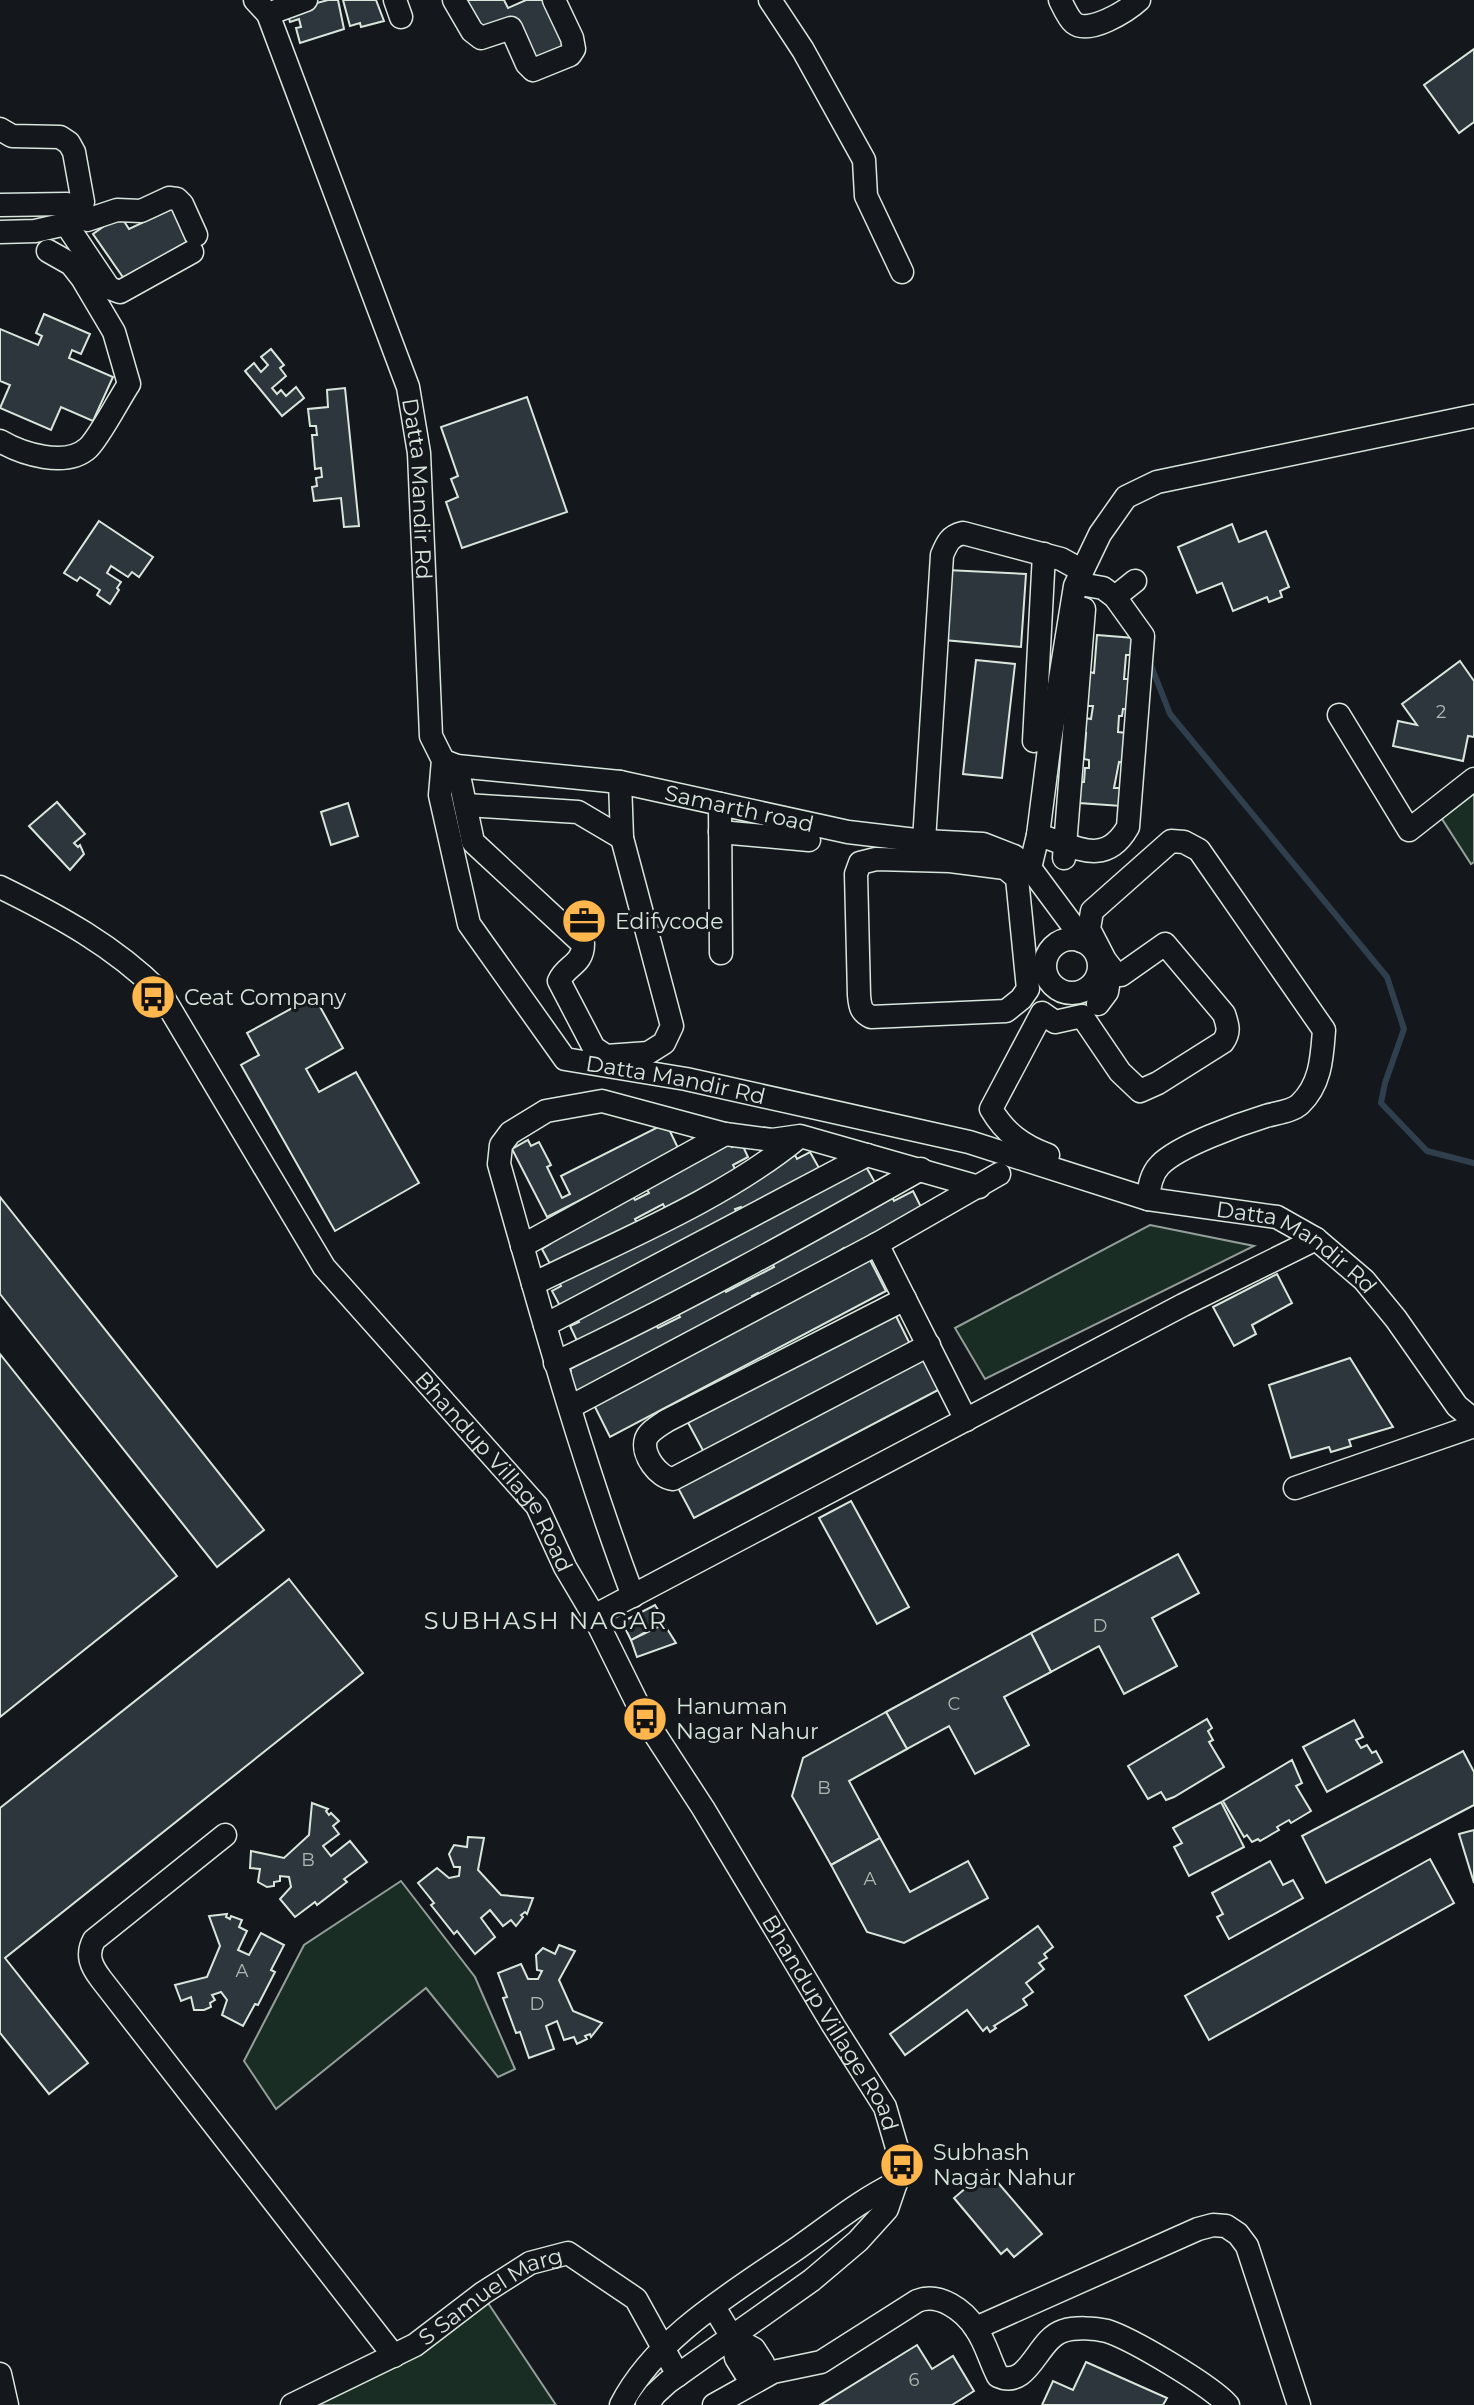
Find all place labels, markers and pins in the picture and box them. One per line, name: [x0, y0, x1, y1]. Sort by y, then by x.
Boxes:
office icon: Edifycode: [560, 897, 608, 945]
place label: Edifycode: [615, 908, 723, 935]
bus stop icon: Ceat Company: [129, 973, 177, 1021]
place label: Ceat Company: [184, 984, 346, 1011]
place label: Hanuman Nagar Nahur: [676, 1693, 819, 1745]
bus stop icon: Hanuman Nagar Nahur: [621, 1695, 669, 1743]
place label: Subhash Nagar Nahur: [933, 2139, 1076, 2191]
bus stop icon: Subhash Nagar Nahur: [878, 2141, 926, 2189]

